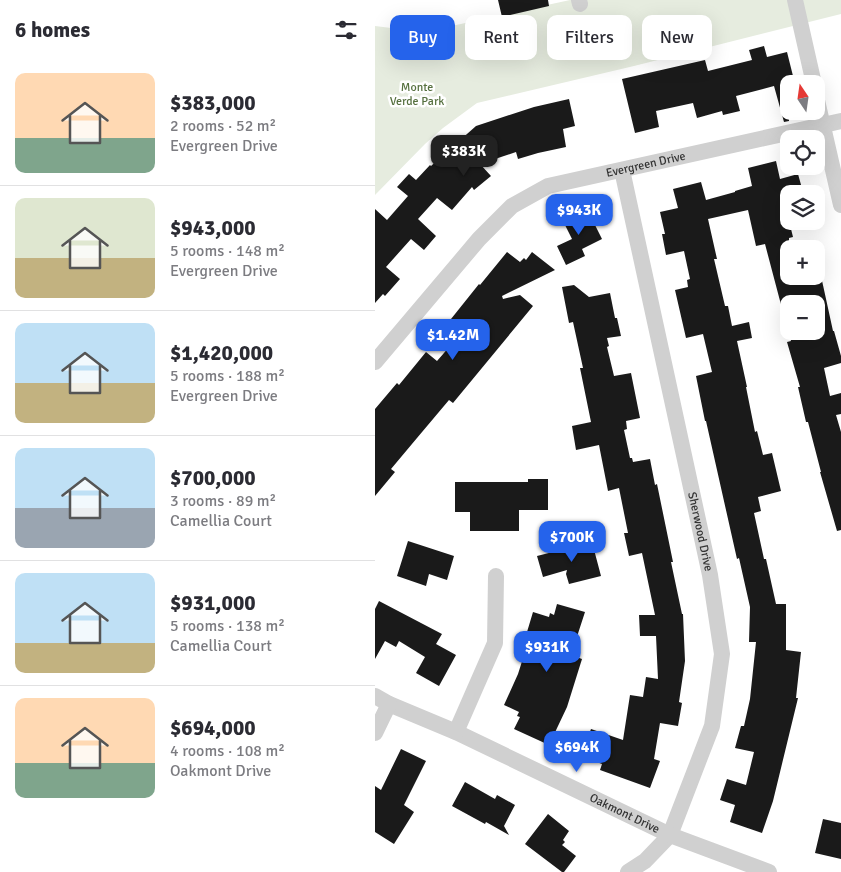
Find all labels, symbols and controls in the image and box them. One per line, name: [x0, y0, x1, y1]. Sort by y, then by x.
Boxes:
chip: Buy: [390, 15, 455, 60]
chip: Rent: [465, 15, 537, 60]
chip: Filters: [547, 15, 632, 60]
chip: New: [642, 15, 712, 60]
icon: filters: [332, 16, 360, 44]
text: 6 homes: [15, 17, 90, 43]
north arrow: [780, 75, 825, 120]
map controls: [780, 75, 825, 340]
park label: Monte Verde Park: [390, 80, 444, 109]
text: $383,000: [170, 90, 256, 116]
icon: home: [55, 93, 115, 153]
text: 2 rooms · 52 m²: [170, 116, 276, 136]
button: locate: [780, 130, 825, 175]
pin: $383K: [429, 134, 499, 177]
text: Evergreen Drive: [170, 136, 278, 156]
text: $383K: [442, 141, 486, 161]
street label: Evergreen Drive: [605, 149, 687, 181]
button: layers: [780, 185, 825, 230]
pin: $943K: [544, 194, 614, 236]
text: $943K: [557, 200, 601, 220]
text: $943,000: [170, 215, 256, 241]
icon: home: [55, 218, 115, 278]
button: +: [780, 240, 825, 285]
text: 5 rooms · 148 m²: [170, 241, 285, 261]
text: Evergreen Drive: [170, 261, 278, 281]
button: −: [780, 295, 825, 340]
pin: $1.42M: [412, 318, 494, 361]
text: $1.42M: [427, 325, 479, 345]
text: $1,420,000: [170, 340, 273, 366]
icon: home: [55, 343, 115, 403]
text: 5 rooms · 188 m²: [170, 366, 285, 386]
text: Evergreen Drive: [170, 386, 278, 406]
text: $700,000: [170, 465, 256, 491]
icon: home: [55, 468, 115, 528]
text: 3 rooms · 89 m²: [170, 491, 276, 511]
street label: Sherwood Drive: [684, 491, 716, 573]
text: Camellia Court: [170, 511, 272, 531]
pin: $700K: [537, 520, 607, 563]
text: $700K: [550, 527, 594, 547]
text: $931,000: [170, 590, 256, 616]
icon: home: [55, 593, 115, 653]
text: 5 rooms · 138 m²: [170, 616, 285, 636]
pin: $931K: [512, 630, 582, 673]
text: Camellia Court: [170, 636, 272, 656]
text: $931K: [525, 637, 569, 657]
text: $694,000: [170, 715, 256, 741]
icon: home: [55, 718, 115, 778]
pin: $694K: [542, 730, 612, 773]
text: $694K: [555, 737, 599, 757]
text: 4 rooms · 108 m²: [170, 741, 285, 761]
text: Oakmont Drive: [170, 761, 271, 781]
street label: Oakmont Drive: [587, 790, 662, 837]

